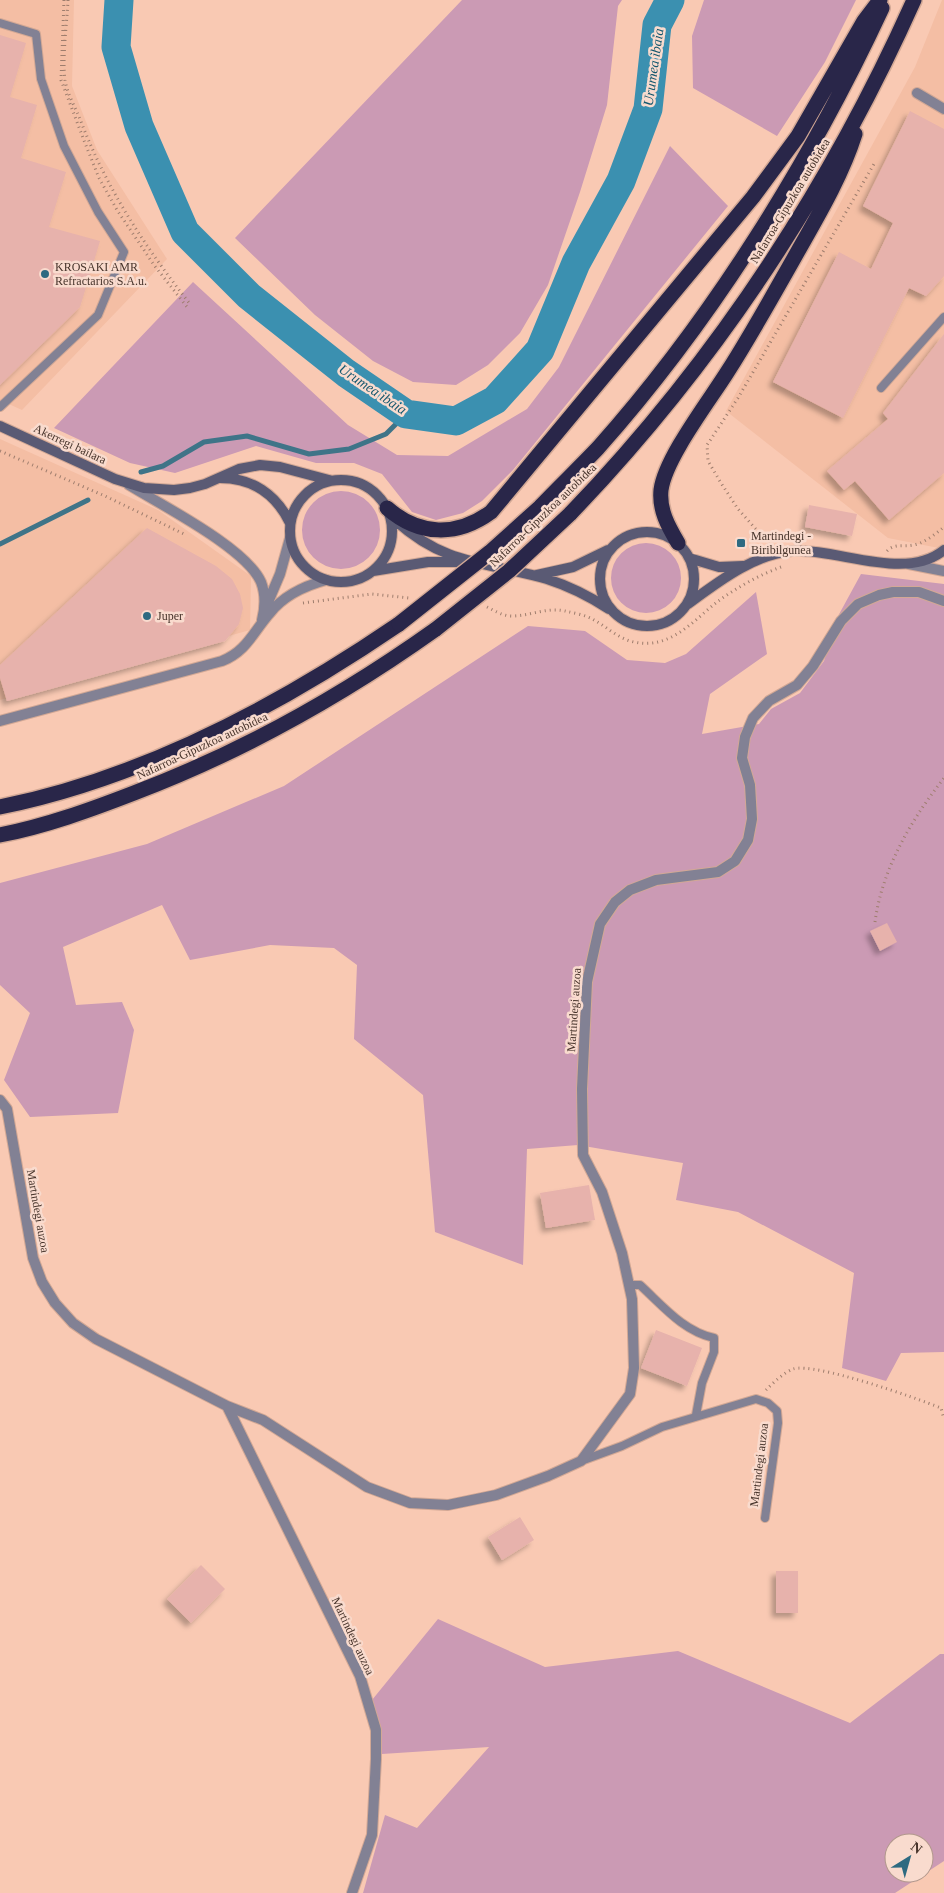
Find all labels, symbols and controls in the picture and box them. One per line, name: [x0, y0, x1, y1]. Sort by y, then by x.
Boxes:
water label: Urumea ibaia: [641, 27, 666, 107]
street label: Nafarroa-Gipuzkoa autobidea: [747, 136, 833, 266]
place label: KROSAKI AMR Refractarios S.A.u.: [55, 260, 147, 288]
marker: KROSAKI AMR Refractarios S.A.u.: [39, 268, 51, 280]
water label: Urumea ibaia: [336, 361, 409, 417]
street label: Akerregi bailara: [32, 421, 109, 467]
street label: Nafarroa-Gipuzkoa autobidea: [487, 460, 600, 570]
place label: Martindegi - Biribilgunea: [751, 529, 812, 557]
marker: Martindegi - Biribilgunea: [735, 537, 747, 549]
place label: Juper: [157, 609, 183, 623]
marker: Juper: [141, 610, 153, 622]
street label: Nafarroa-Gipuzkoa autobidea: [134, 709, 270, 783]
street label: Martindegi auzoa: [564, 967, 584, 1053]
street label: Martindegi auzoa: [24, 1168, 52, 1254]
street label: Martindegi auzoa: [747, 1422, 771, 1508]
street label: Martindegi auzoa: [329, 1595, 377, 1678]
north arrow: [884, 1833, 934, 1883]
text: N: [908, 1839, 925, 1857]

